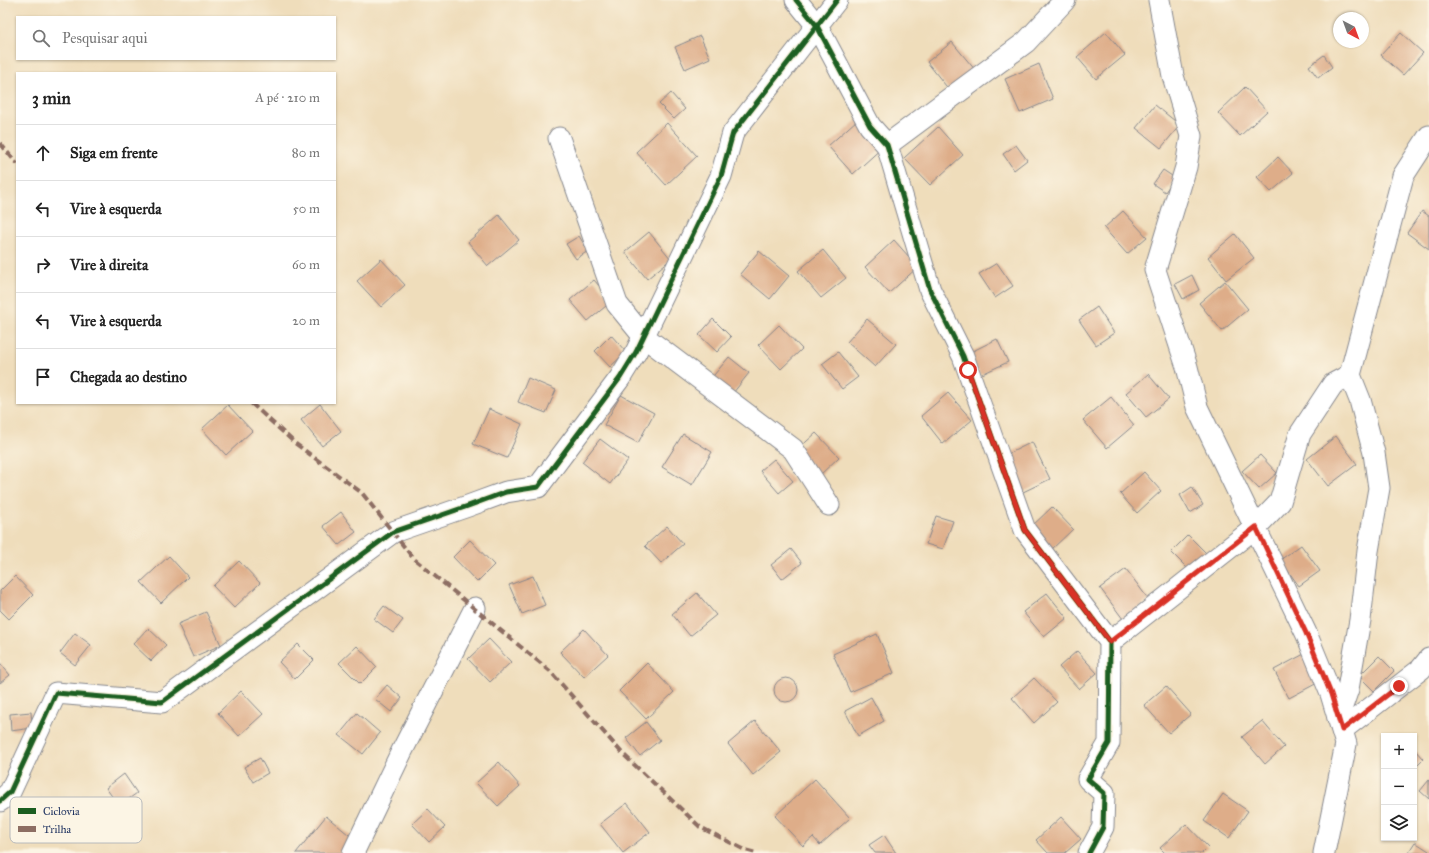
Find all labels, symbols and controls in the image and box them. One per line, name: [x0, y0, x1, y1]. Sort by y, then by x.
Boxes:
north arrow: [1333, 12, 1369, 48]
search box: [16, 16, 336, 60]
icon: search: [30, 27, 52, 49]
text: Pesquisar aqui: [62, 29, 148, 47]
text: 3 min: [32, 88, 71, 109]
text: A pé · 210 m: [255, 90, 320, 106]
icon: ahead: [32, 142, 54, 164]
text: Siga em frente: [70, 144, 158, 162]
text: 80 m: [292, 145, 320, 161]
icon: left: [32, 198, 54, 220]
text: Vire à esquerda: [70, 200, 162, 218]
text: 50 m: [293, 201, 320, 217]
icon: right: [32, 254, 54, 276]
text: Vire à direita: [70, 256, 148, 274]
text: 60 m: [292, 257, 320, 273]
icon: left: [32, 310, 54, 332]
text: Vire à esquerda: [70, 312, 162, 330]
text: 20 m: [292, 313, 320, 329]
route start: [959, 361, 977, 379]
icon: arrive: [32, 366, 54, 388]
text: Chegada ao destino: [70, 368, 187, 386]
route end: [1390, 677, 1408, 695]
map controls: [1381, 733, 1417, 841]
button: +: [1381, 733, 1417, 769]
button: −: [1381, 769, 1417, 805]
legend: [10, 797, 142, 843]
text: Ciclovia: [43, 805, 80, 818]
button: layers: [1381, 805, 1417, 841]
text: Trilha: [43, 823, 72, 836]

